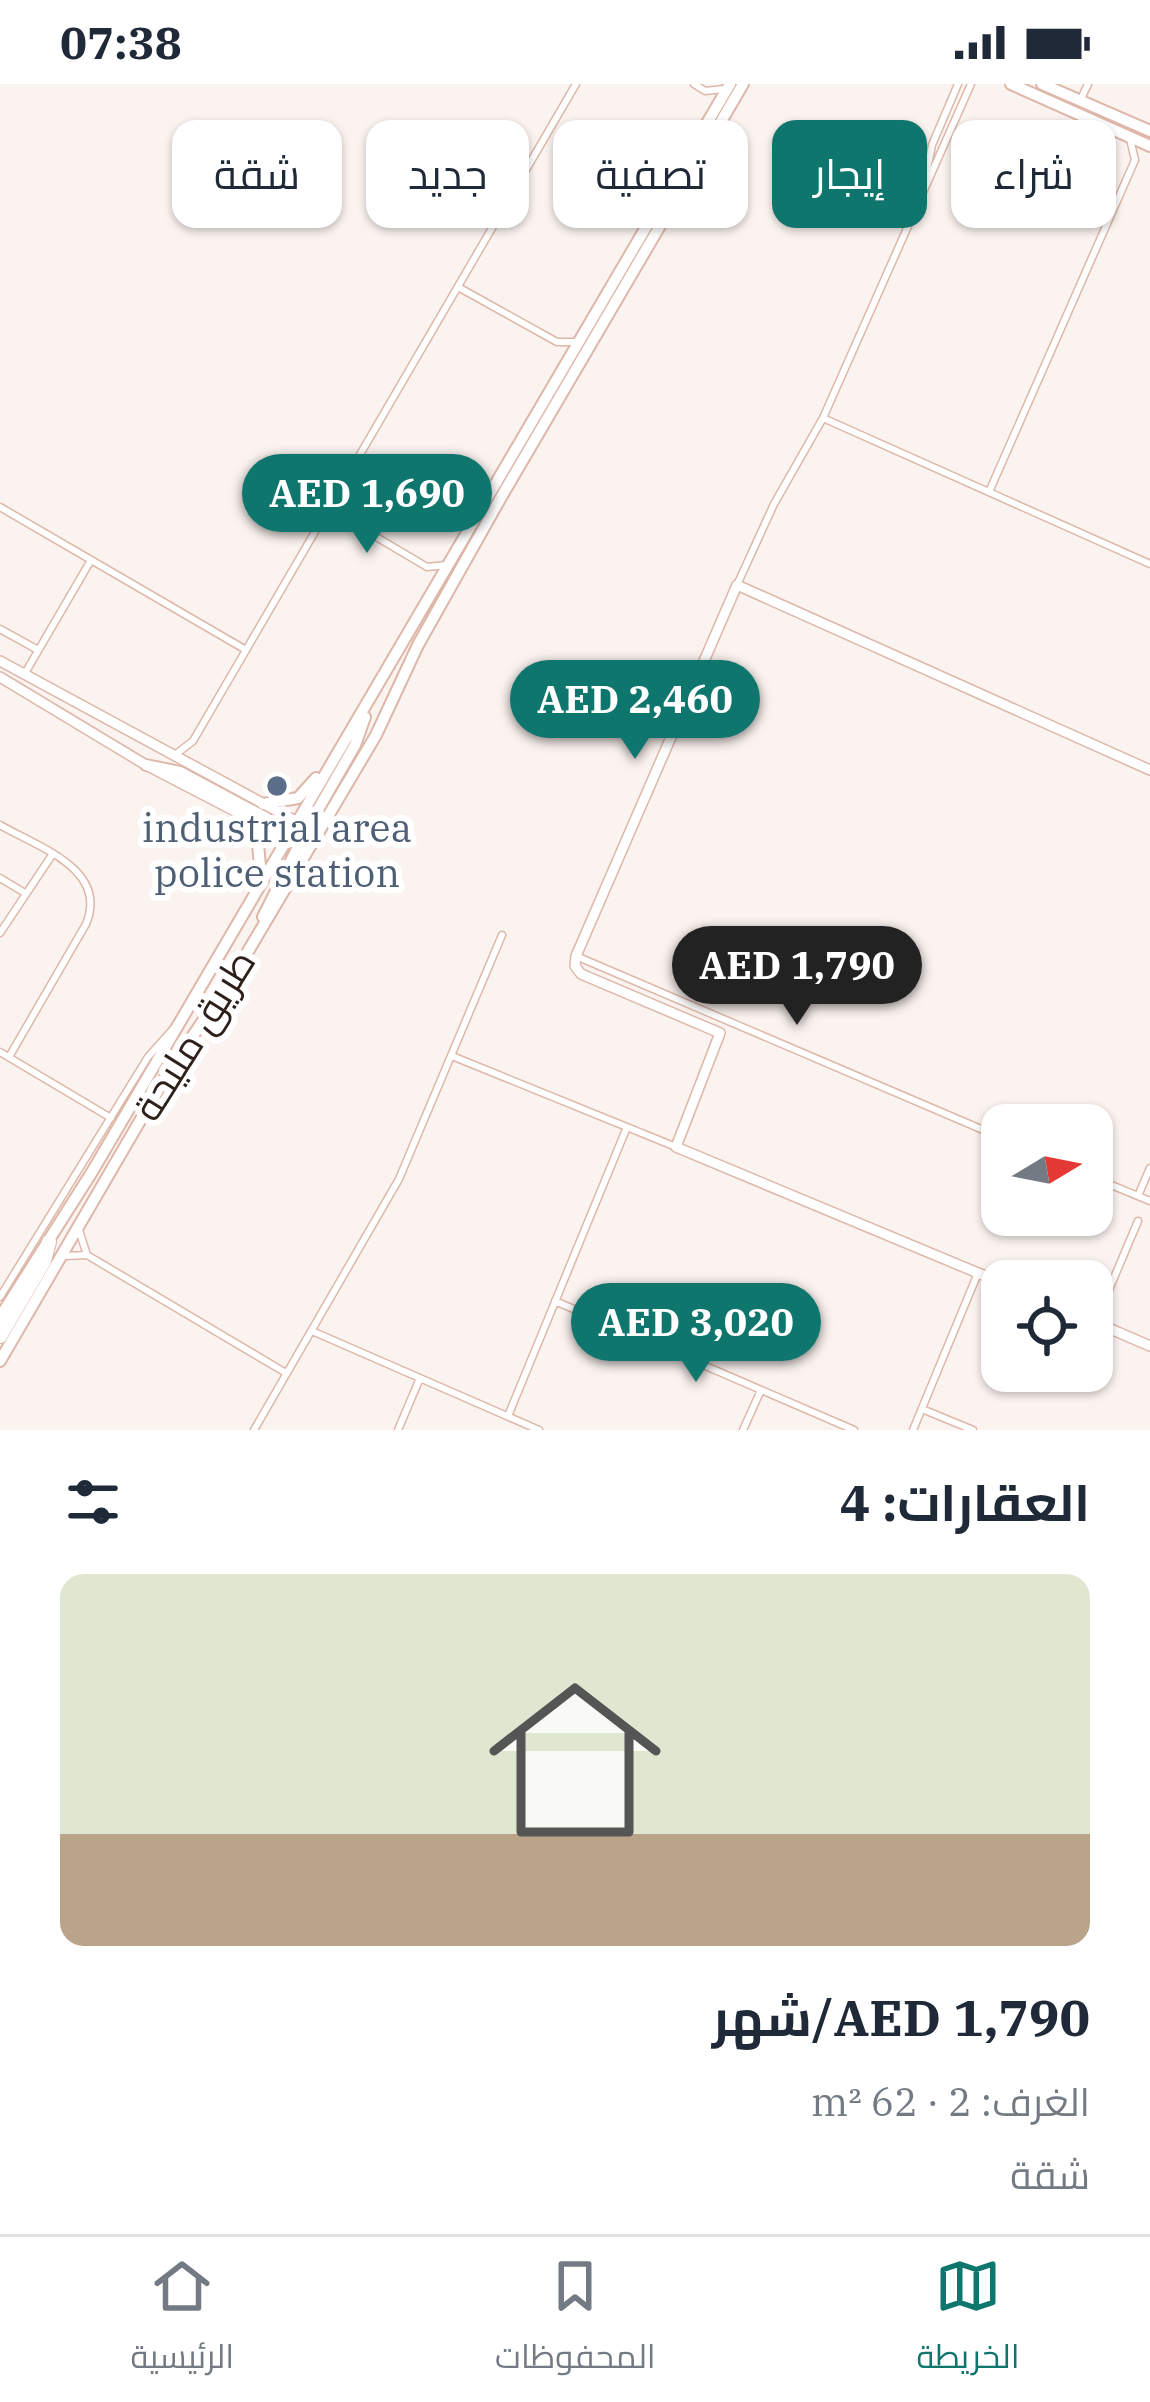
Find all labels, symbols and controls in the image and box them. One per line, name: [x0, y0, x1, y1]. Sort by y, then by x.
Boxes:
text: 07:38: [60, 13, 182, 71]
chip: شقة: [172, 120, 342, 228]
chip: جديد: [366, 120, 529, 228]
chip: تصفية: [553, 120, 748, 228]
chip: إيجار: [772, 120, 927, 228]
chip: شراء: [951, 120, 1116, 228]
pin: AED 1,690: [230, 454, 504, 556]
text: AED 1,690: [269, 467, 465, 518]
pin: AED 2,460: [498, 660, 772, 762]
text: AED 2,460: [537, 673, 733, 724]
marker: industrial area police station: [264, 773, 290, 799]
place label: industrial area police station: [142, 802, 412, 898]
pin: AED 1,790: [660, 926, 934, 1028]
text: AED 1,790: [699, 939, 895, 990]
street label: طريق مليحة: [121, 940, 266, 1130]
north arrow: [981, 1104, 1113, 1236]
map controls: [981, 1104, 1113, 1392]
button: locate: [981, 1260, 1113, 1392]
pin: AED 3,020: [559, 1283, 833, 1385]
text: AED 3,020: [598, 1296, 794, 1347]
icon: filters: [60, 1469, 126, 1535]
text: العقارات: 4: [840, 1469, 1090, 1535]
icon: home: [467, 1652, 683, 1868]
text: AED 1,790/شهر: [712, 1984, 1090, 2050]
text: الغرف: 2 · 62 m²: [811, 2076, 1090, 2127]
text: شقة: [1010, 2149, 1090, 2200]
tab: الرئيسية: [131, 2253, 234, 2387]
tab: المحفوظات: [495, 2253, 656, 2387]
tab: الخريطة: [917, 2253, 1020, 2387]

